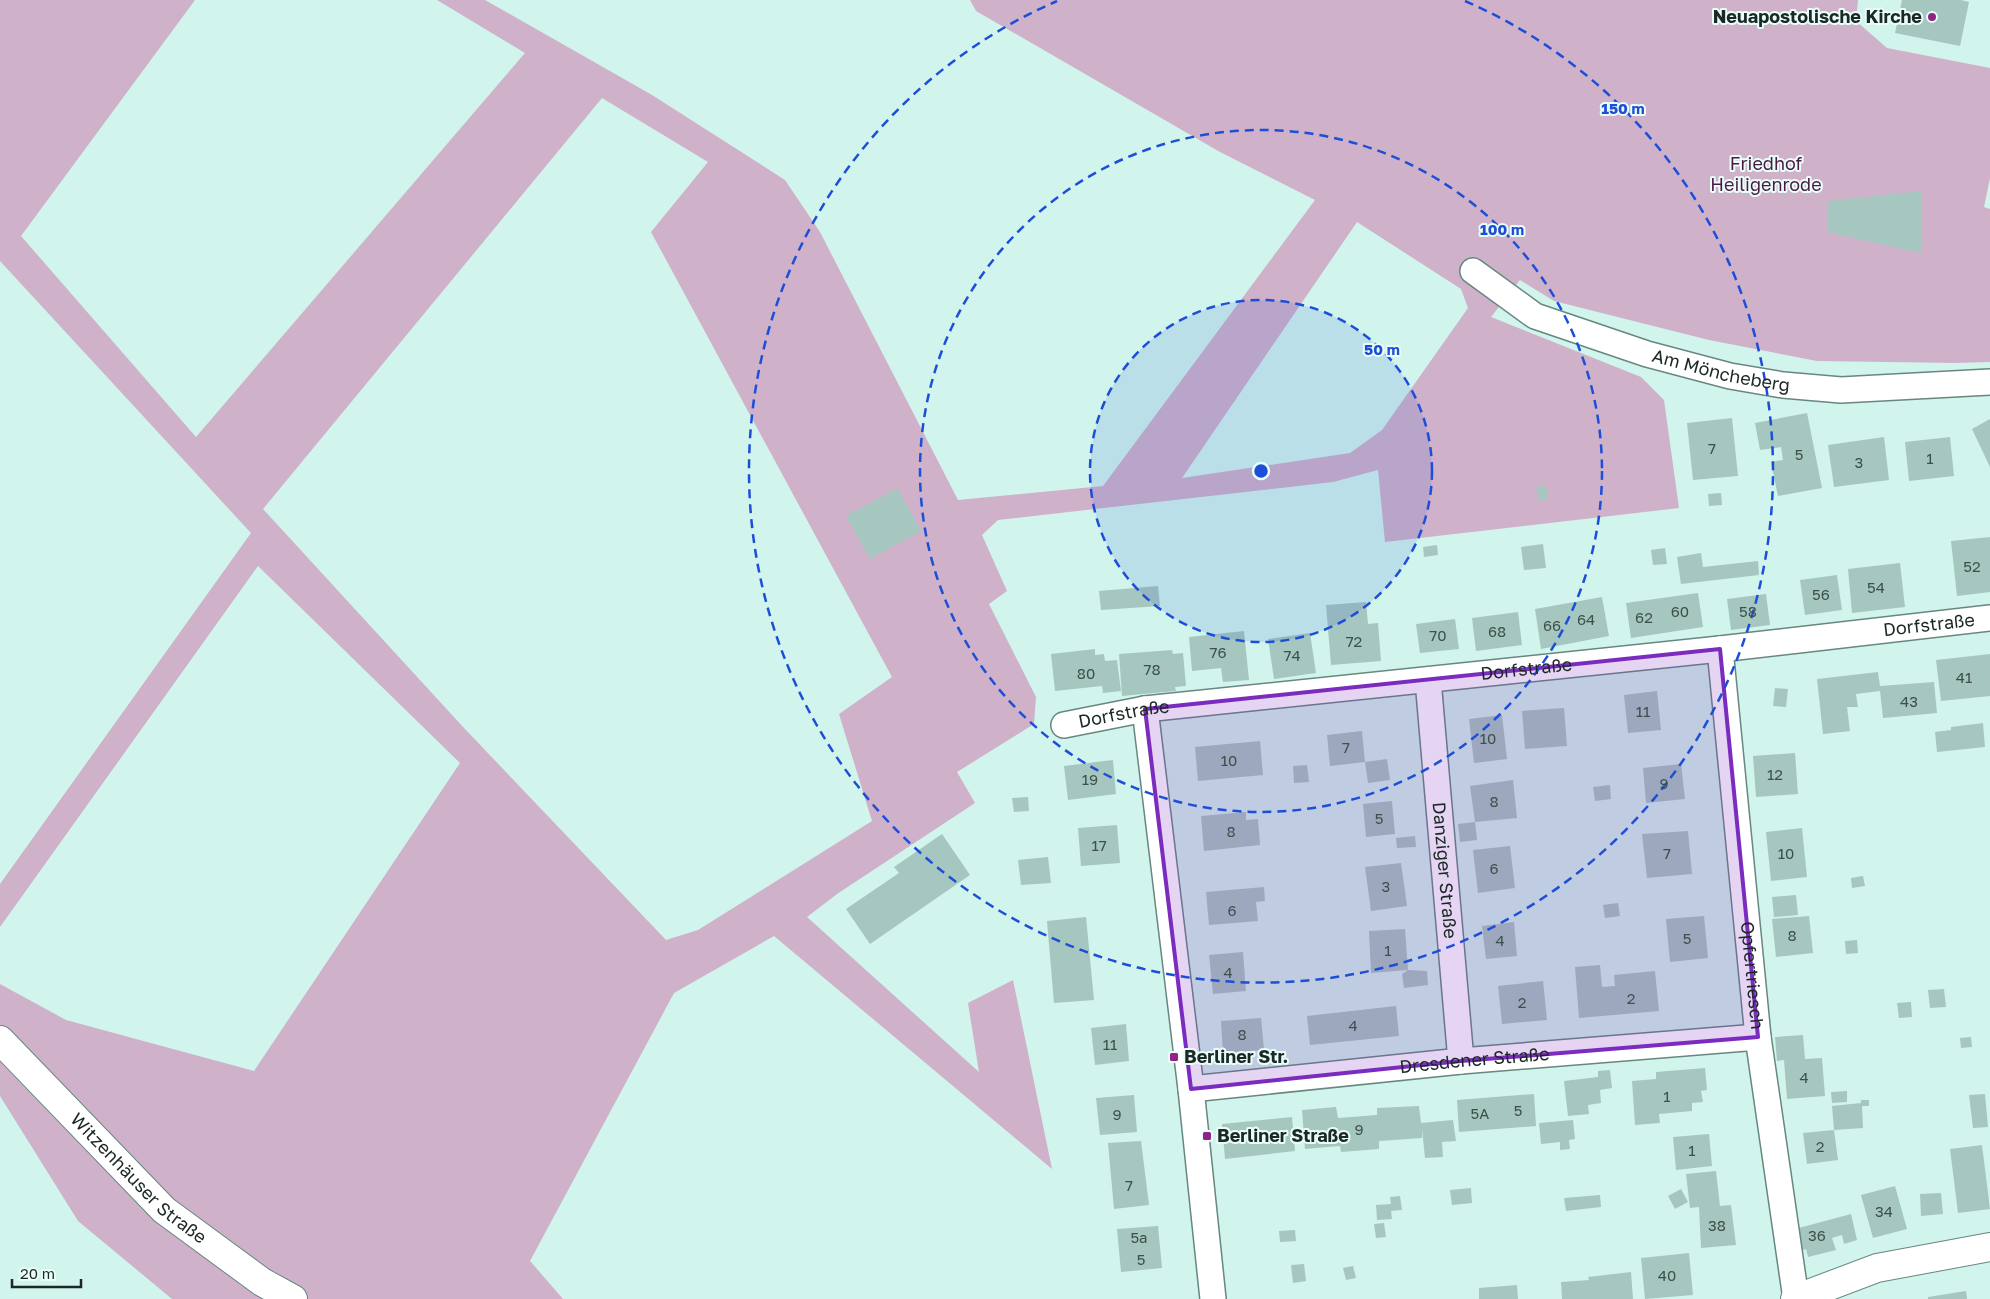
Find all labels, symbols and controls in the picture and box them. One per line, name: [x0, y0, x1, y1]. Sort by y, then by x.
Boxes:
place label: Neuapostolische Kirche: [1713, 5, 1922, 27]
marker: Neuapostolische Kirche: [1926, 11, 1938, 23]
text: 150 m: [1601, 99, 1645, 117]
park label: Friedhof Heiligenrode: [1710, 152, 1822, 195]
text: 100 m: [1480, 220, 1524, 238]
text: 50 m: [1364, 340, 1400, 358]
street label: Am Möncheberg: [1650, 344, 1791, 396]
house number: 7: [1708, 439, 1716, 457]
house number: 5: [1795, 445, 1803, 463]
house number: 1: [1926, 449, 1934, 467]
house number: 3: [1855, 453, 1863, 471]
centre of rings: [1252, 462, 1270, 480]
house number: 52: [1963, 557, 1981, 575]
house number: 54: [1867, 578, 1885, 596]
house number: 56: [1812, 585, 1830, 603]
house number: 60: [1671, 602, 1689, 620]
house number: 58: [1739, 602, 1757, 620]
house number: 62: [1635, 608, 1653, 626]
street label: Dorfstraße: [1882, 608, 1976, 640]
house number: 64: [1577, 610, 1595, 628]
house number: 66: [1543, 616, 1561, 634]
house number: 68: [1488, 622, 1506, 640]
house number: 70: [1429, 626, 1447, 644]
house number: 72: [1346, 632, 1362, 650]
house number: 76: [1209, 643, 1227, 661]
house number: 74: [1283, 646, 1301, 664]
street label: Dorfstraße: [1479, 652, 1573, 684]
house number: 78: [1143, 660, 1161, 678]
house number: 80: [1077, 664, 1095, 682]
house number: 41: [1956, 668, 1972, 686]
house number: 43: [1900, 692, 1918, 710]
street label: Dorfstraße: [1076, 695, 1170, 732]
house number: 11: [1636, 702, 1650, 720]
house number: 10: [1480, 729, 1496, 747]
house number: 7: [1342, 738, 1350, 756]
house number: 10: [1221, 751, 1237, 769]
house number: 12: [1767, 765, 1783, 783]
house number: 19: [1082, 770, 1098, 788]
house number: 9: [1659, 774, 1669, 792]
house number: 8: [1489, 792, 1499, 810]
street label: Danziger Straße: [1429, 801, 1462, 940]
house number: 5: [1375, 809, 1383, 827]
house number: 8: [1226, 822, 1236, 840]
house number: 17: [1091, 836, 1107, 854]
house number: 7: [1663, 844, 1671, 862]
house number: 10: [1778, 844, 1794, 862]
house number: 6: [1489, 859, 1499, 877]
house number: 3: [1382, 877, 1390, 895]
house number: 6: [1227, 901, 1237, 919]
street label: Opfertriesch: [1737, 920, 1769, 1030]
house number: 8: [1787, 926, 1797, 944]
house number: 5: [1683, 929, 1691, 947]
house number: 4: [1495, 931, 1505, 949]
house number: 1: [1384, 941, 1392, 959]
house number: 4: [1223, 963, 1233, 981]
house number: 2: [1627, 989, 1635, 1007]
house number: 2: [1518, 993, 1526, 1011]
house number: 4: [1348, 1016, 1358, 1034]
house number: 8: [1237, 1025, 1247, 1043]
house number: 11: [1103, 1035, 1117, 1053]
street label: Dresdener Straße: [1398, 1042, 1550, 1077]
place label: Berliner Str.: [1184, 1045, 1288, 1067]
marker: Berliner Str.: [1168, 1051, 1180, 1063]
house number: 4: [1799, 1068, 1809, 1086]
house number: 1: [1663, 1087, 1671, 1105]
house number: 5: [1514, 1101, 1522, 1119]
house number: 5A: [1471, 1104, 1489, 1122]
house number: 9: [1112, 1105, 1122, 1123]
street label: Witzenhäuser Straße: [66, 1108, 211, 1248]
house number: 9: [1354, 1120, 1364, 1138]
place label: Berliner Straße: [1217, 1124, 1349, 1146]
marker: Berliner Straße: [1201, 1130, 1213, 1142]
house number: 2: [1816, 1137, 1824, 1155]
house number: 1: [1688, 1141, 1696, 1159]
house number: 7: [1125, 1176, 1133, 1194]
house number: 34: [1875, 1202, 1893, 1220]
house number: 38: [1708, 1216, 1726, 1234]
house number: 36: [1808, 1226, 1826, 1244]
house number: 5a: [1130, 1228, 1148, 1246]
house number: 5: [1137, 1250, 1145, 1268]
scale bar: [12, 1256, 81, 1288]
text: 20 m: [20, 1264, 55, 1282]
house number: 40: [1658, 1266, 1676, 1284]

